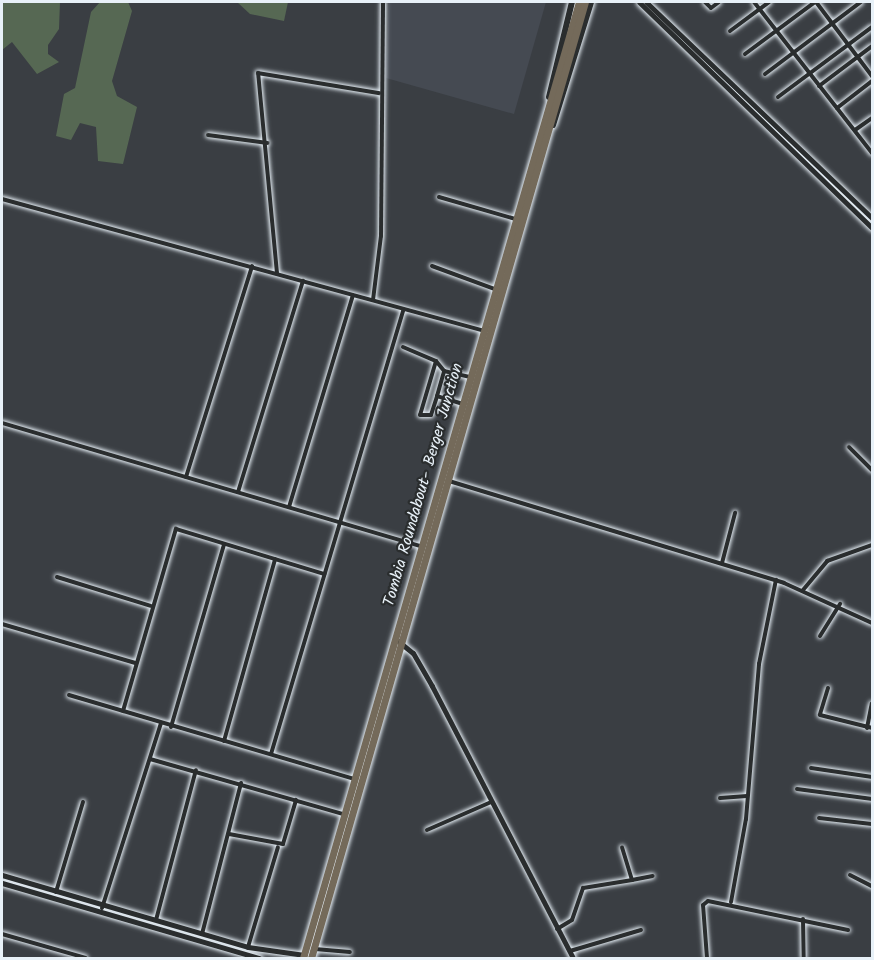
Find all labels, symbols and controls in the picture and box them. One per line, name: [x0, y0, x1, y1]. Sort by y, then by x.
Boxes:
street label: Tombia Roundabout- Berger Junction: [380, 361, 468, 609]

